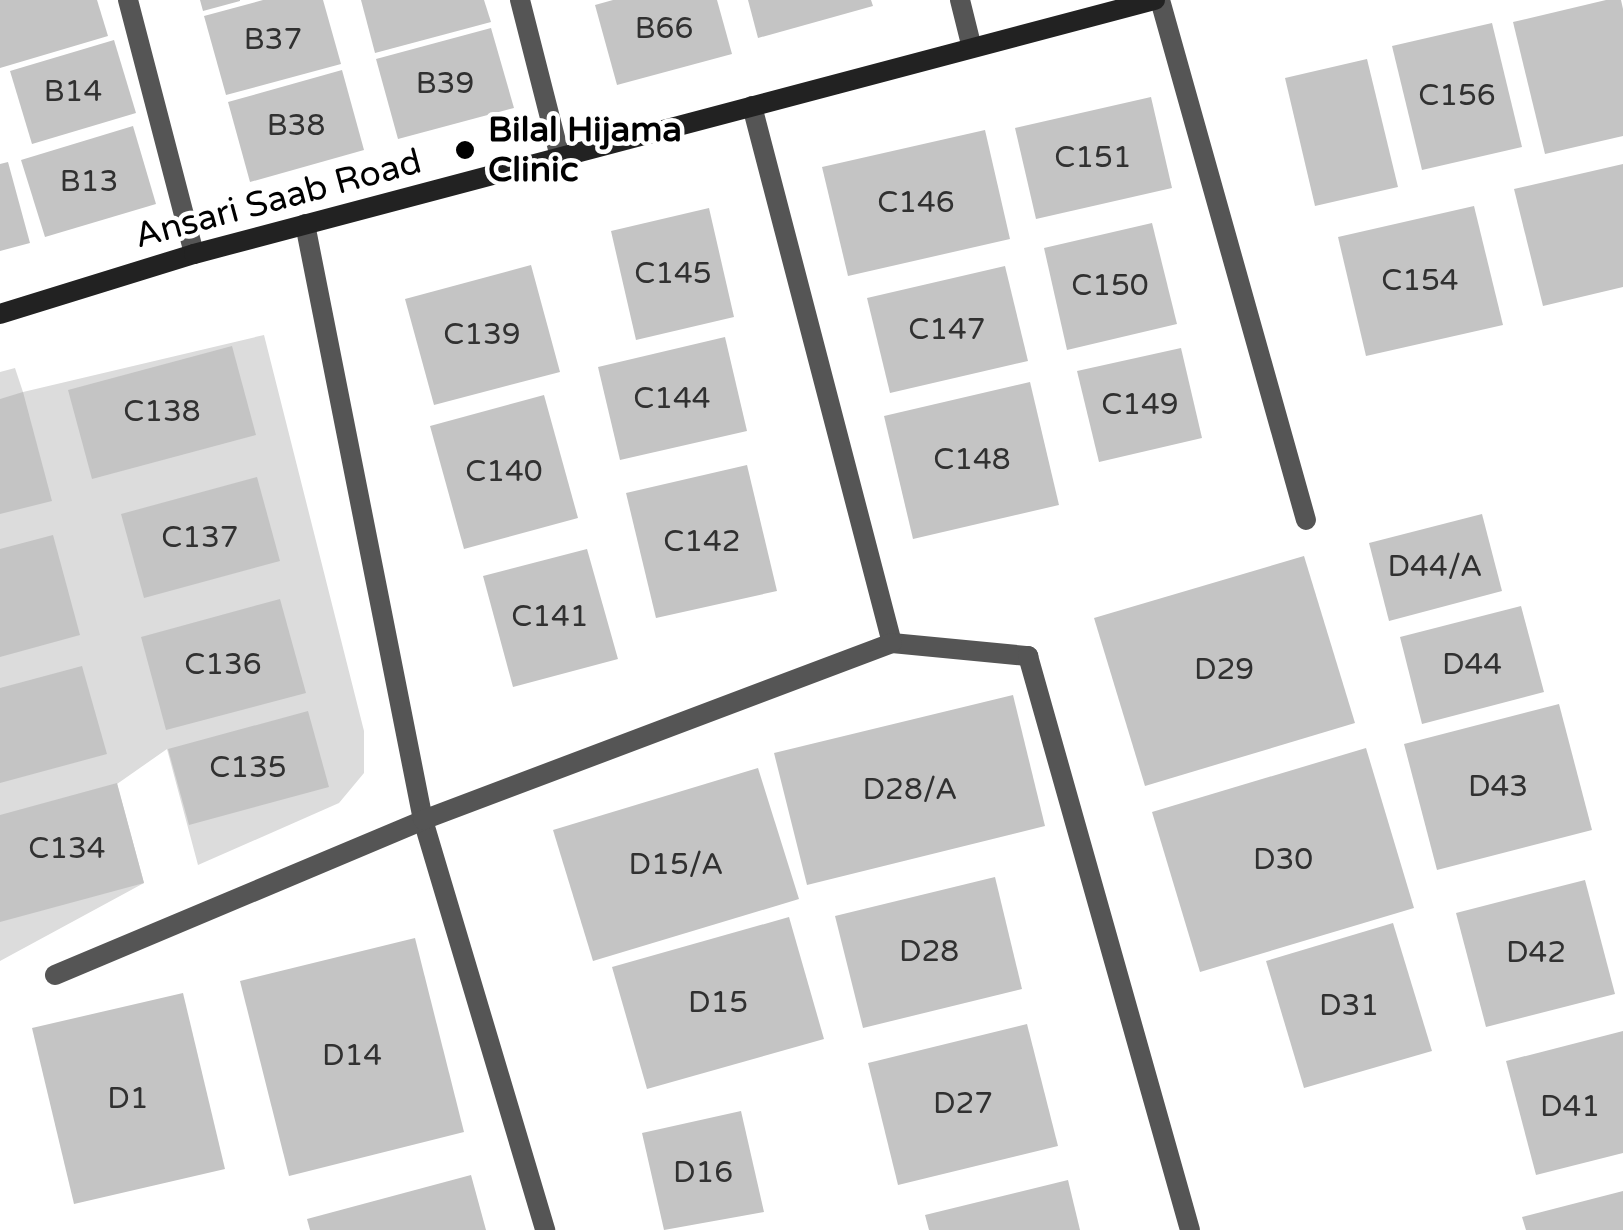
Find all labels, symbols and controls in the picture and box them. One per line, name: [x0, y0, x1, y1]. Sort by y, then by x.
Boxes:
house number: B66: [635, 11, 693, 47]
house number: B37: [244, 22, 302, 58]
house number: B39: [416, 66, 474, 102]
house number: B14: [44, 74, 102, 110]
house number: C156: [1418, 78, 1496, 114]
house number: B38: [267, 108, 325, 144]
place label: Bilal Hijama Clinic: [488, 109, 682, 191]
marker: Bilal Hijama Clinic: [452, 137, 478, 163]
house number: C151: [1054, 140, 1132, 176]
street label: Ansari Saab Road: [130, 141, 426, 257]
house number: B13: [60, 164, 118, 200]
house number: C146: [877, 185, 955, 221]
house number: C145: [634, 256, 712, 292]
house number: C154: [1381, 263, 1459, 299]
house number: C150: [1071, 268, 1149, 304]
house number: C147: [908, 312, 986, 348]
house number: C139: [443, 317, 521, 353]
house number: C144: [633, 381, 711, 417]
house number: C149: [1101, 387, 1179, 423]
house number: C138: [123, 394, 201, 430]
house number: C148: [933, 442, 1011, 478]
house number: C140: [465, 454, 543, 490]
house number: C137: [161, 520, 239, 556]
house number: C142: [663, 524, 741, 560]
house number: D44/A: [1388, 549, 1482, 585]
house number: C141: [511, 599, 589, 635]
house number: C136: [184, 647, 262, 683]
house number: D44: [1442, 647, 1502, 683]
house number: D29: [1194, 652, 1254, 688]
house number: C135: [209, 750, 287, 786]
house number: D43: [1468, 769, 1528, 805]
house number: D28/A: [863, 772, 957, 808]
house number: C134: [28, 831, 106, 867]
house number: D30: [1253, 842, 1313, 878]
house number: D15/A: [629, 847, 723, 883]
house number: D28: [899, 934, 959, 970]
house number: D42: [1506, 935, 1566, 971]
house number: D15: [688, 985, 748, 1021]
house number: D31: [1319, 988, 1379, 1024]
house number: D14: [322, 1038, 382, 1074]
house number: D1: [107, 1081, 149, 1117]
house number: D27: [933, 1086, 993, 1122]
house number: D41: [1540, 1089, 1600, 1125]
house number: D16: [673, 1155, 733, 1191]

